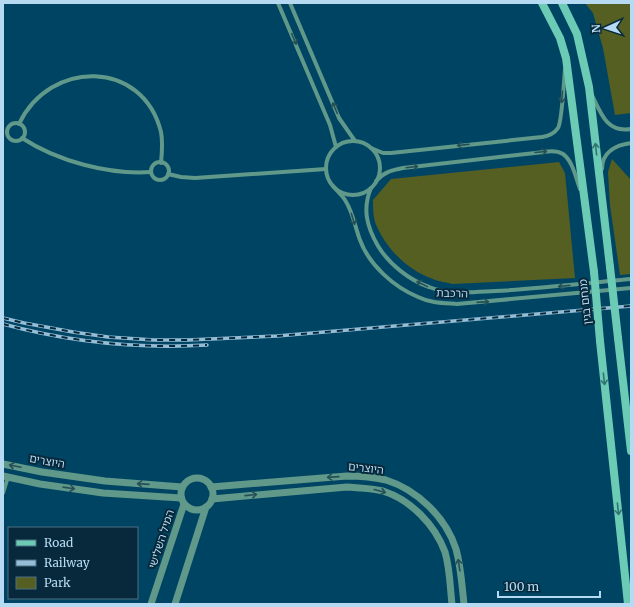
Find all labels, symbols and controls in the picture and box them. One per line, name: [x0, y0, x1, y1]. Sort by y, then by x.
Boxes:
north arrow: [586, 8, 626, 48]
text: N: [589, 24, 603, 33]
one-way arrow: [291, 32, 298, 44]
one-way arrow: [558, 90, 566, 103]
one-way arrow: [331, 103, 338, 115]
one-way arrow: [457, 141, 470, 149]
one-way arrow: [593, 143, 600, 156]
one-way arrow: [534, 148, 547, 156]
one-way arrow: [405, 163, 418, 171]
one-way arrow: [350, 212, 357, 225]
street label: מנחם בגין: [576, 279, 594, 325]
one-way arrow: [416, 280, 428, 287]
one-way arrow: [558, 282, 571, 289]
street label: הרכבת: [436, 285, 468, 301]
one-way arrow: [476, 298, 489, 305]
one-way arrow: [601, 372, 608, 385]
street label: היוצרים: [28, 451, 66, 471]
street label: היוצרים: [347, 459, 385, 477]
one-way arrow: [8, 462, 21, 470]
one-way arrow: [327, 473, 340, 481]
one-way arrow: [137, 480, 150, 488]
one-way arrow: [62, 484, 75, 492]
one-way arrow: [373, 488, 386, 495]
one-way arrow: [244, 491, 257, 499]
one-way arrow: [614, 502, 622, 515]
street label: המיל השלישי: [145, 508, 177, 570]
legend: [8, 527, 138, 599]
text: Road: [44, 535, 73, 550]
text: Railway: [44, 555, 90, 570]
one-way arrow: [455, 559, 463, 572]
scale bar: [498, 573, 600, 599]
text: Park: [44, 575, 71, 590]
text: 100 m: [504, 579, 539, 594]

